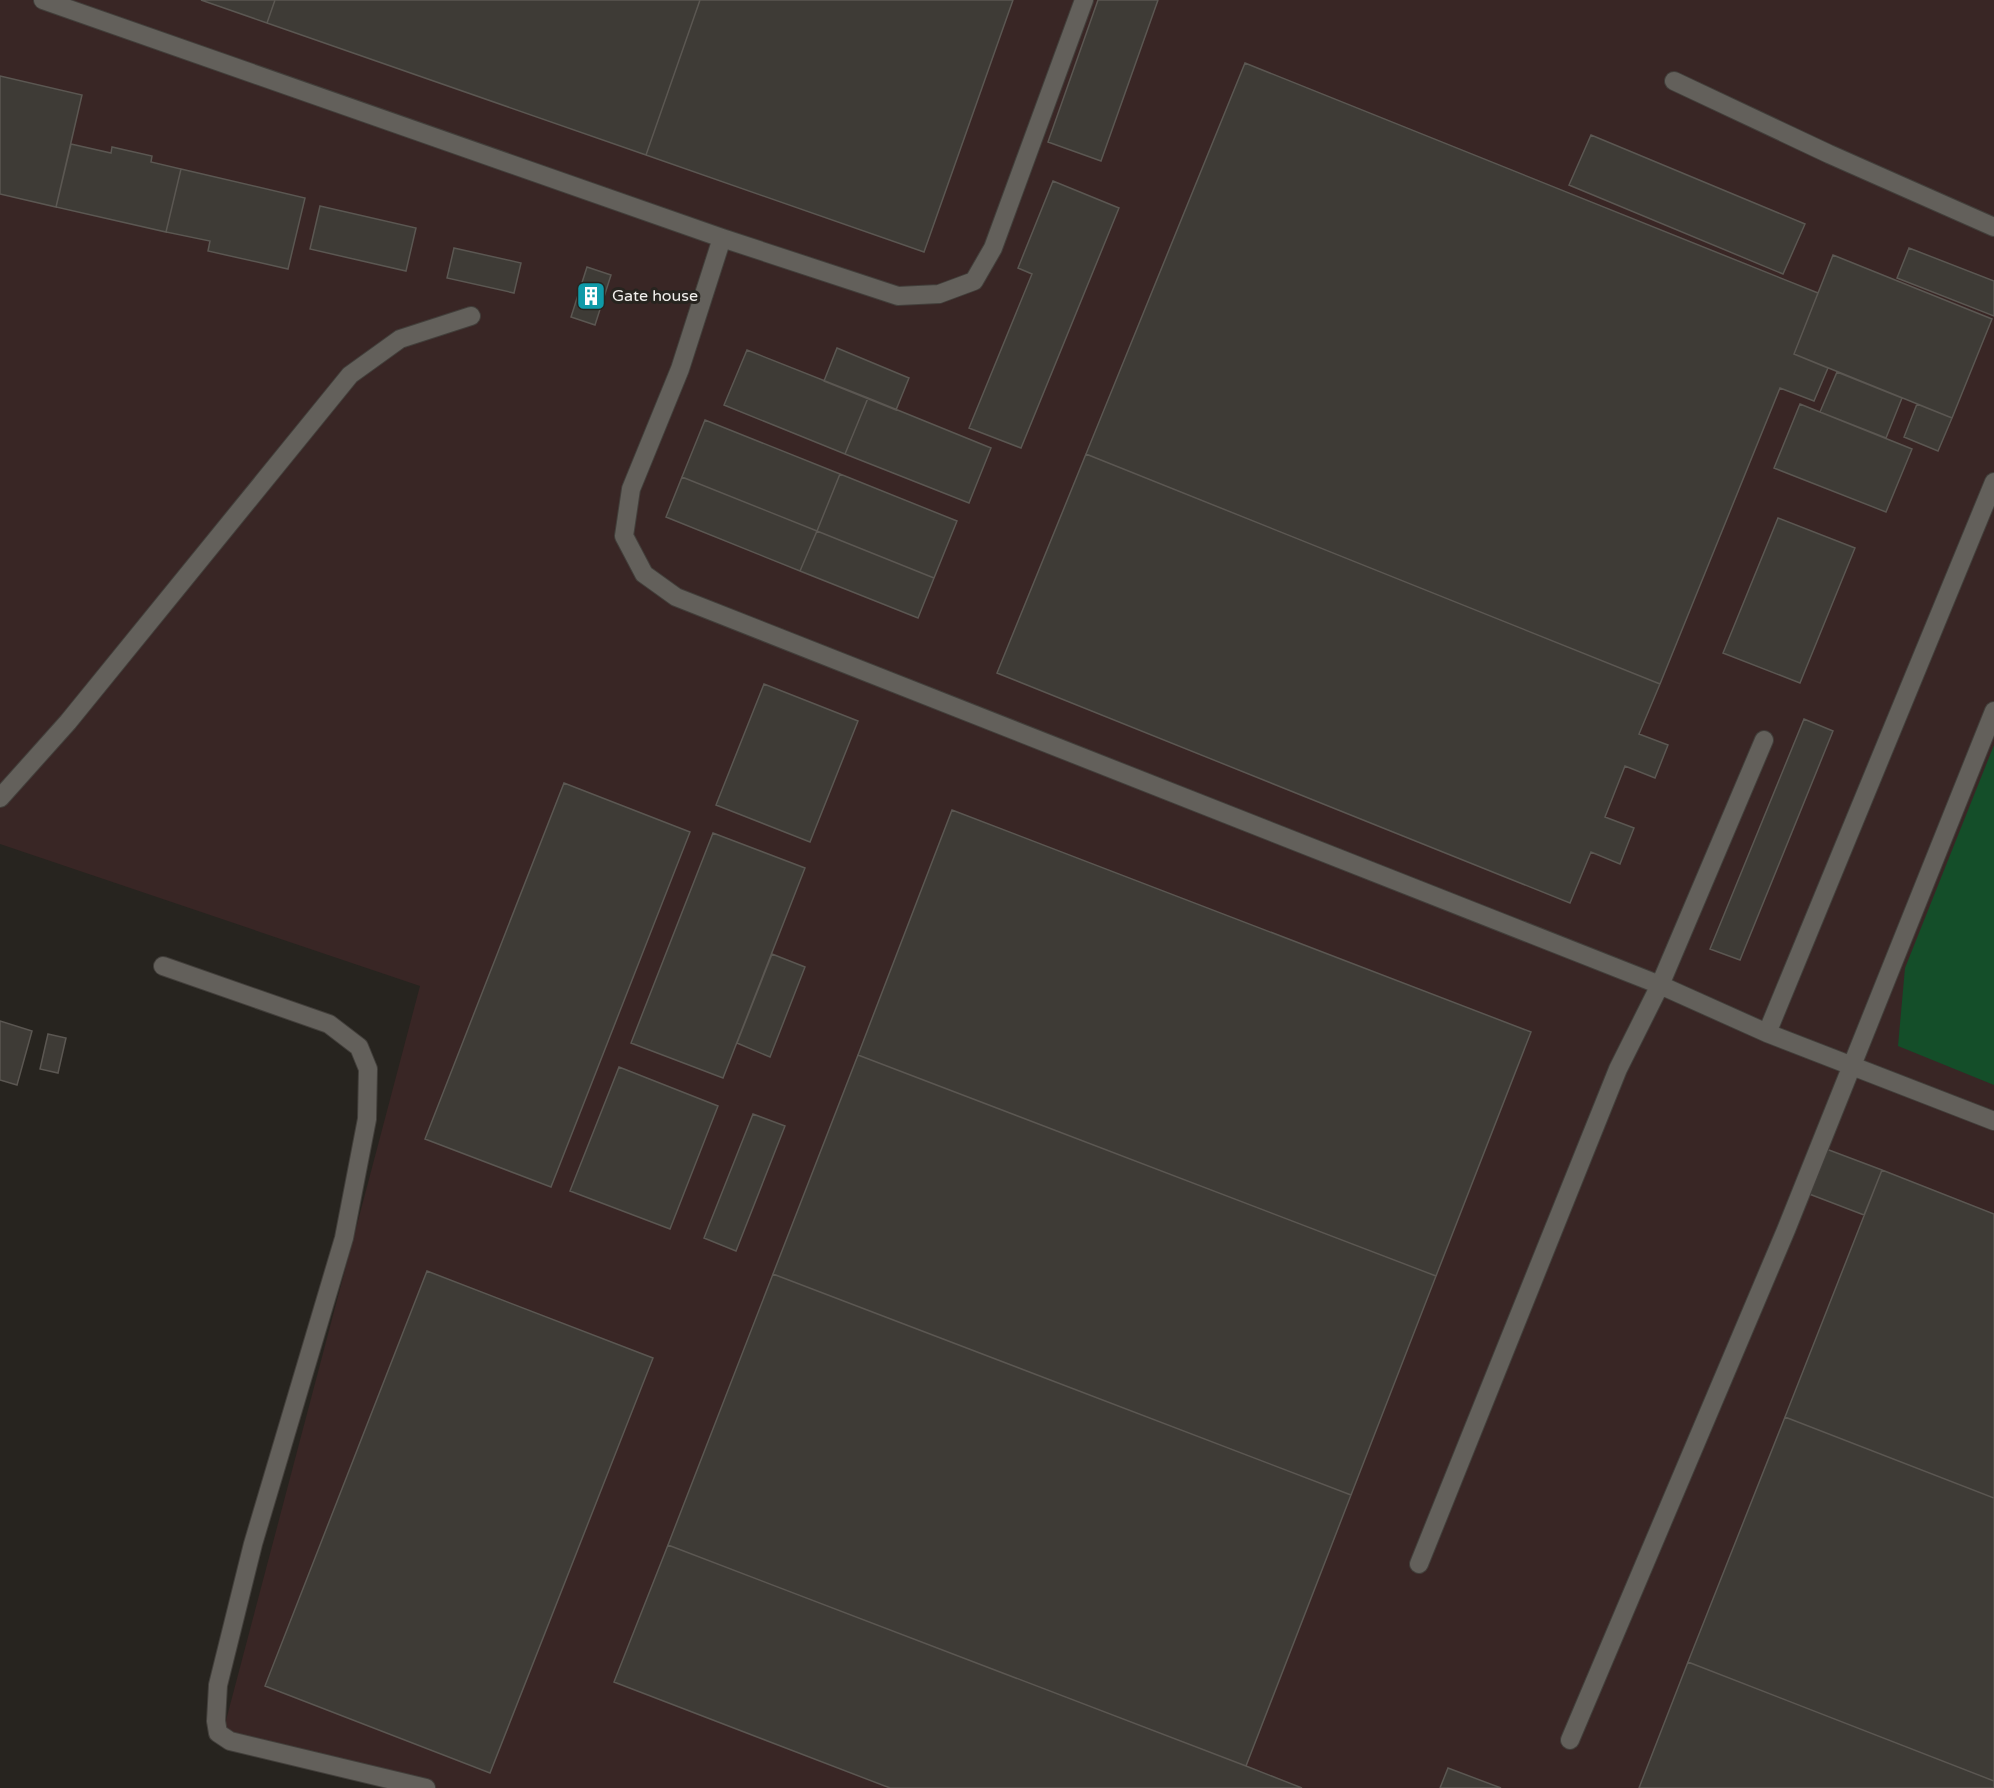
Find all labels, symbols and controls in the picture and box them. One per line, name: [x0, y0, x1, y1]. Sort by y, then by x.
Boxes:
building icon: Gate house: [575, 280, 607, 312]
place label: Gate house: [612, 286, 698, 306]

